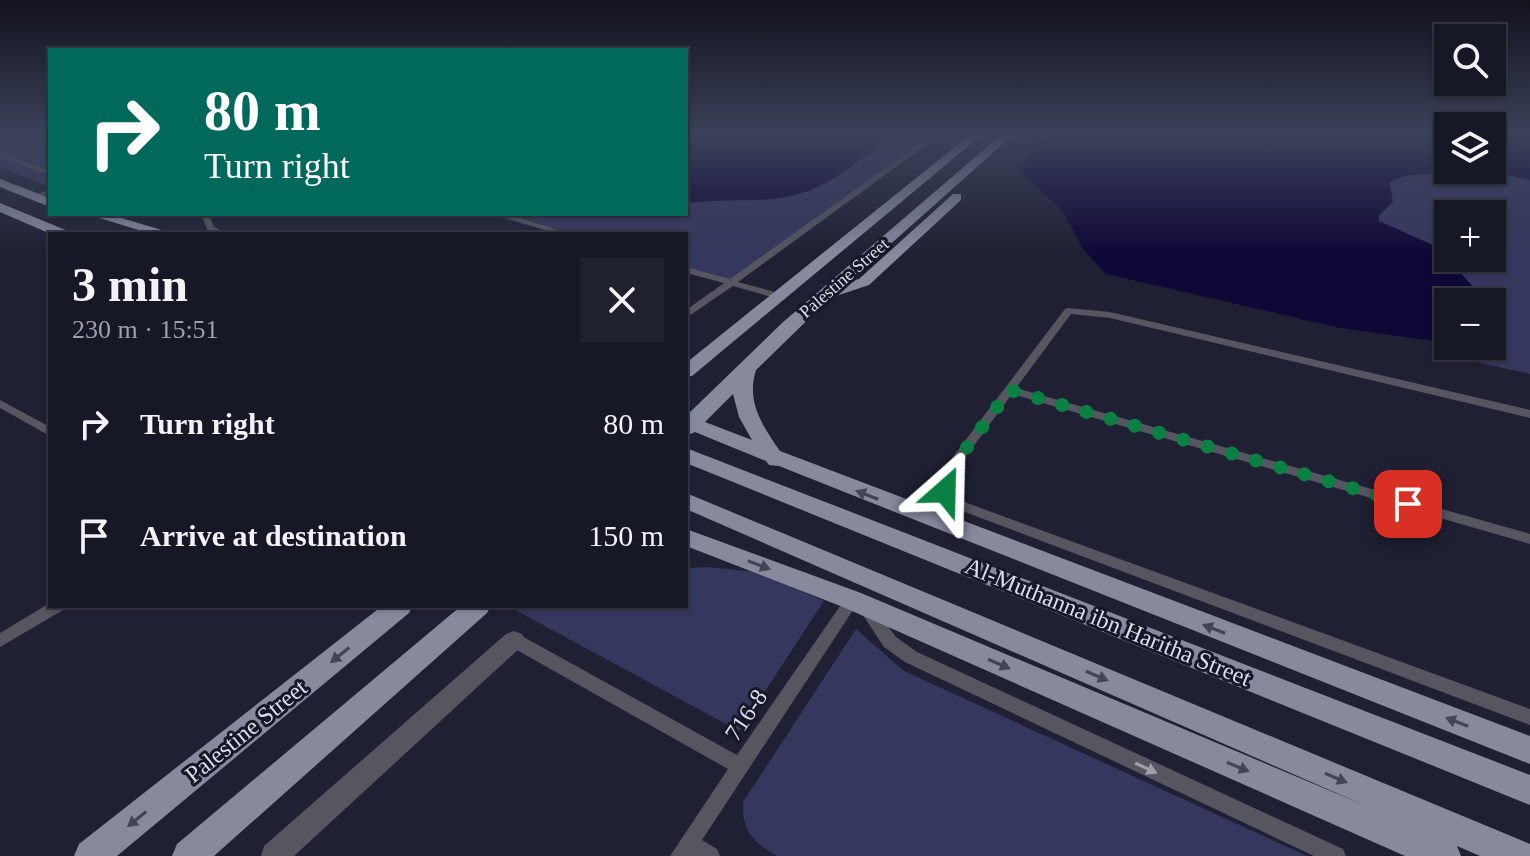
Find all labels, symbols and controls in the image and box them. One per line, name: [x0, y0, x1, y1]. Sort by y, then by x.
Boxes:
map controls: [1434, 24, 1506, 360]
button: search: [1434, 24, 1506, 96]
icon: right: [72, 80, 176, 184]
text: 80 m: [204, 80, 321, 142]
button: layers: [1434, 112, 1506, 184]
text: Turn right: [204, 146, 350, 186]
button: +: [1434, 200, 1506, 272]
street label: Palestine Street: [795, 234, 893, 322]
text: 3 min: [72, 258, 188, 311]
button: close: [580, 258, 664, 342]
button: −: [1434, 288, 1506, 360]
text: 230 m · 15:51: [72, 315, 219, 344]
icon: right: [72, 402, 116, 446]
text: Turn right: [140, 407, 275, 440]
text: 80 m: [603, 407, 664, 440]
position arrow: [903, 449, 987, 533]
pin: [1374, 470, 1442, 538]
icon: arrive: [1386, 482, 1430, 526]
one-way arrow: [855, 488, 879, 501]
icon: arrive: [72, 514, 116, 558]
text: Arrive at destination: [140, 519, 407, 552]
text: 150 m: [588, 519, 664, 552]
street label: Al-Muthanna ibn Haritha Street: [961, 553, 1255, 691]
one-way arrow: [747, 559, 771, 572]
one-way arrow: [1202, 622, 1226, 635]
one-way arrow: [330, 646, 350, 663]
one-way arrow: [987, 657, 1011, 670]
one-way arrow: [1085, 669, 1109, 682]
street label: Palestine Street: [180, 674, 312, 788]
street label: 716-8: [720, 685, 772, 745]
one-way arrow: [1445, 715, 1469, 728]
one-way arrow: [1226, 760, 1250, 773]
one-way arrow: [1134, 761, 1157, 775]
one-way arrow: [1324, 771, 1348, 784]
one-way arrow: [127, 810, 148, 827]

